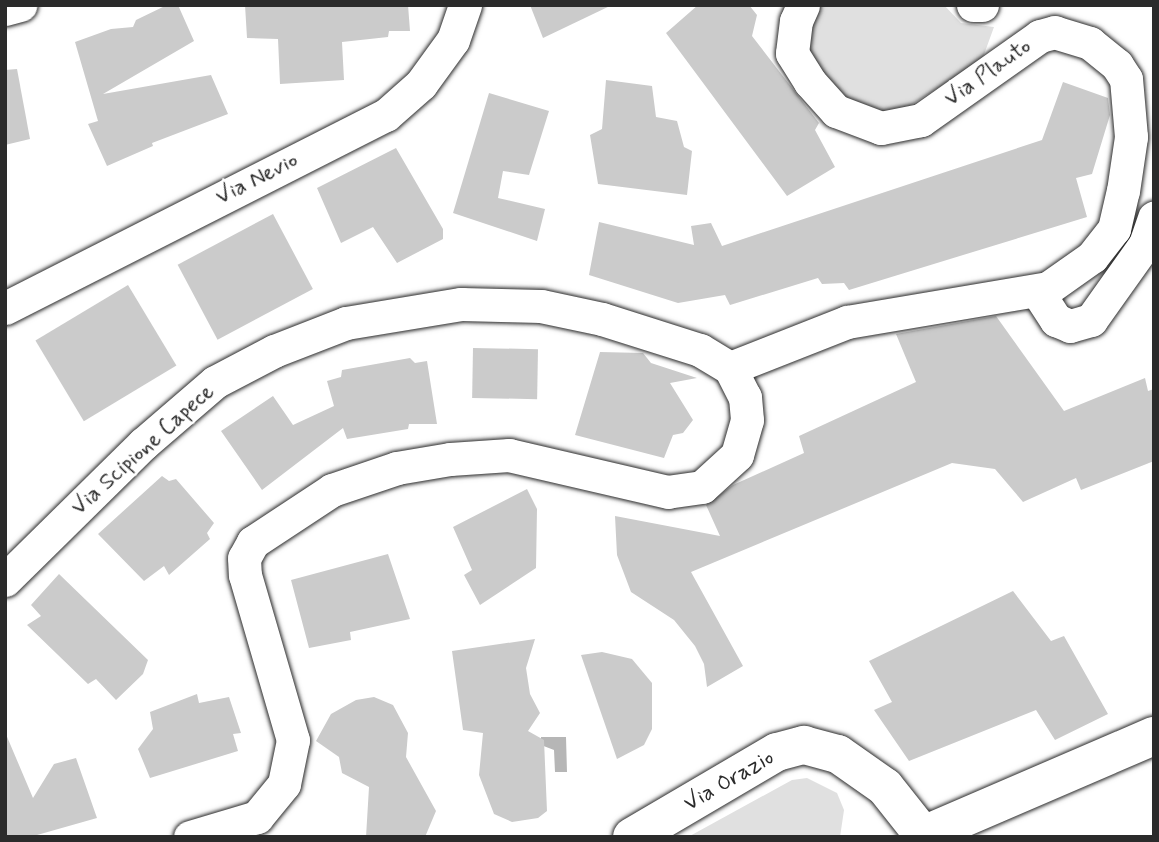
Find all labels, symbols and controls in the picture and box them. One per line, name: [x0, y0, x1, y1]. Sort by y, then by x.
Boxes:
street label: Via Plauto: [941, 34, 1035, 112]
street label: Via Nevio: [211, 146, 303, 212]
street label: Via Scipione Capece: [64, 377, 222, 523]
street label: Via Orazio: [678, 744, 780, 818]

